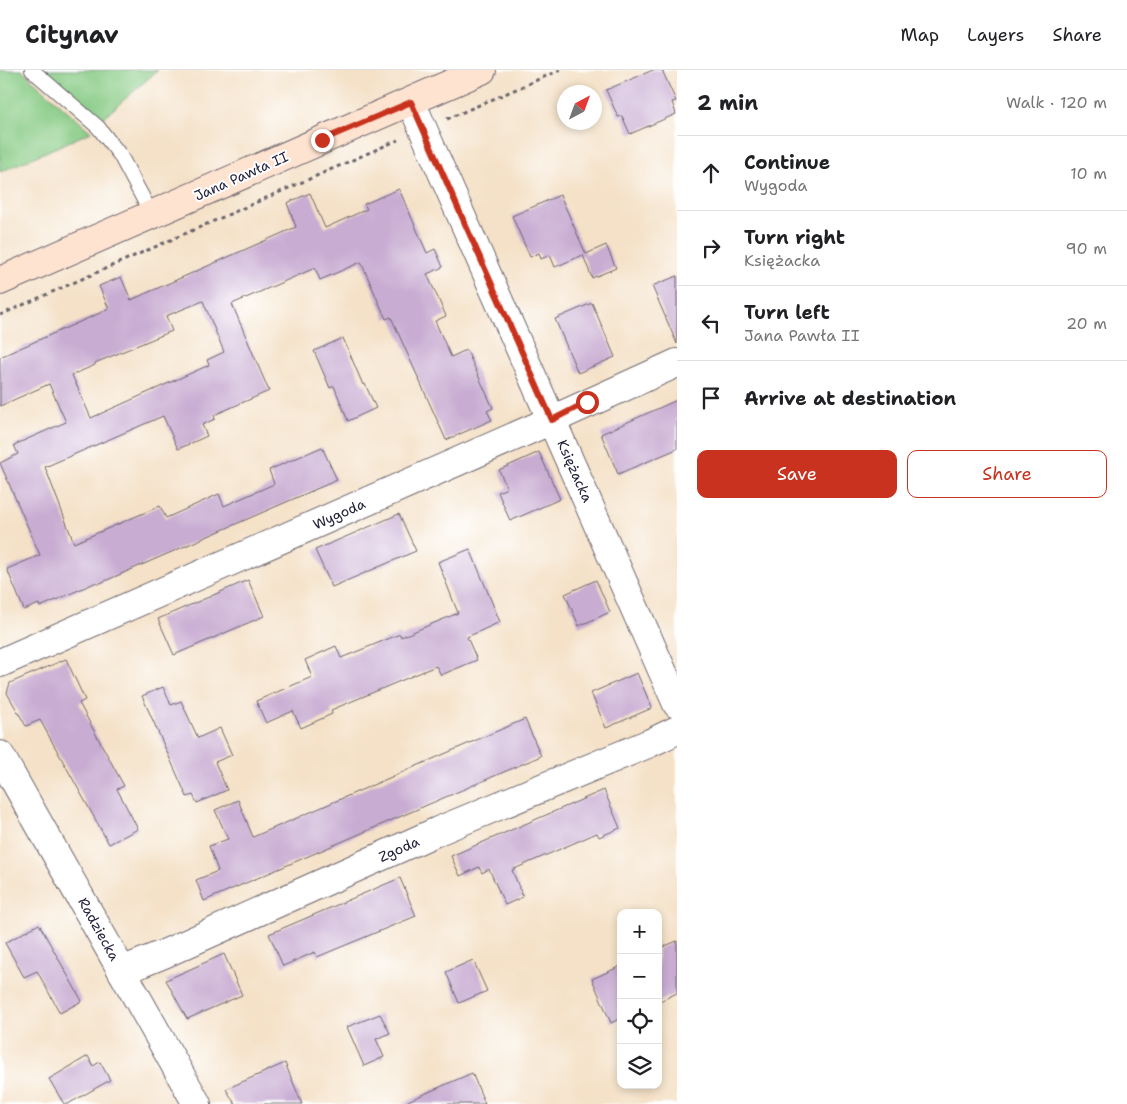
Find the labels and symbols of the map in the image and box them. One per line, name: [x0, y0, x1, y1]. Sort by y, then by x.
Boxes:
north arrow: [557, 85, 602, 130]
route end: [311, 129, 334, 152]
street label: Jana Pawła II: [191, 147, 291, 205]
route start: [576, 391, 599, 414]
street label: Księżacka: [553, 437, 597, 505]
street label: Wygoda: [310, 494, 368, 534]
street label: Zgoda: [376, 832, 422, 866]
street label: Radziecka: [74, 894, 124, 964]

